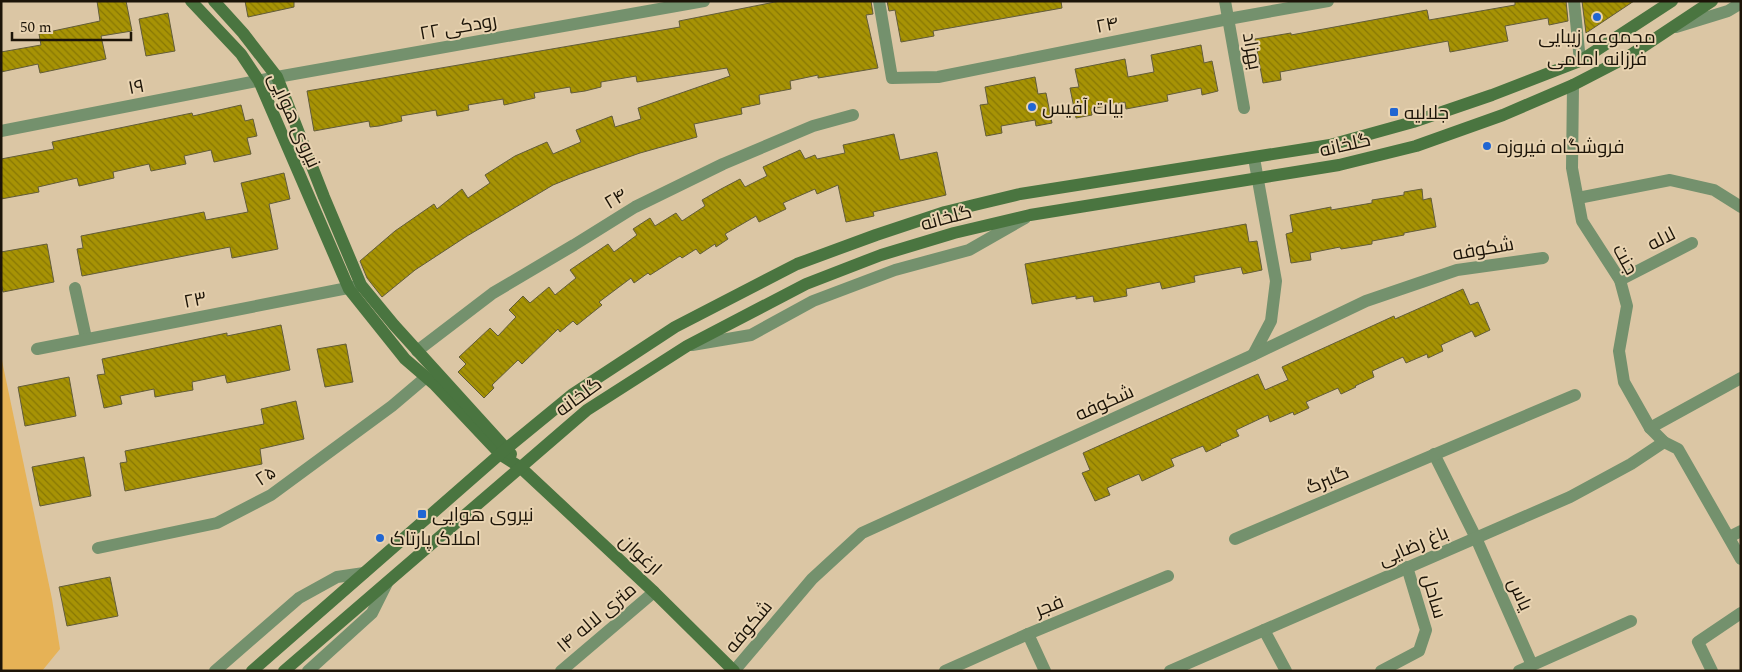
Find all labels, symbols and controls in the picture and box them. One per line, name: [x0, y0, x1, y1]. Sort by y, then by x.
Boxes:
street label: رودکی ۲۲: [417, 6, 499, 49]
street label: ۲۴: [1093, 9, 1121, 42]
scale bar: [12, 10, 131, 42]
marker: مجموعه زیبایی فرزانه امامی: [1591, 11, 1603, 23]
text: 50 m: [20, 16, 52, 39]
place label: مجموعه زیبایی فرزانه امامی: [1538, 23, 1656, 74]
street label: بهزاد: [1234, 30, 1269, 72]
street label: نیروی هوایی: [260, 68, 328, 173]
street label: ۱۹: [126, 72, 147, 103]
place label: بیات آفیس: [1042, 94, 1124, 123]
place label: جلالیه: [1404, 99, 1449, 128]
marker: بیات آفیس: [1026, 101, 1038, 113]
marker: جلالیه: [1388, 106, 1400, 118]
street label: گلخانه: [1317, 126, 1374, 165]
place label: فروشگاه فیروزه: [1497, 133, 1624, 162]
marker: فروشگاه فیروزه: [1481, 140, 1493, 152]
street label: ۲۴: [599, 181, 633, 218]
street label: گلخانه: [918, 198, 975, 239]
street label: لاله: [1642, 220, 1681, 259]
street label: شکوفه: [1450, 230, 1516, 269]
street label: جنت: [1604, 239, 1645, 281]
street label: ۲۳: [181, 284, 209, 317]
street label: گلخانه: [549, 370, 608, 424]
street label: شکوفه: [1071, 378, 1139, 429]
street label: گلبرگ: [1301, 458, 1354, 502]
street label: ۲۵: [249, 459, 282, 494]
place label: نیروی هوایی: [432, 501, 534, 530]
marker: نیروی هوایی: [416, 508, 428, 520]
street label: باغ رضایی: [1374, 519, 1453, 574]
place label: املاک پارتاک: [390, 525, 481, 554]
street label: ارغوان: [612, 527, 668, 583]
marker: املاک پارتاک: [374, 532, 386, 544]
street label: ساحل: [1413, 571, 1454, 622]
street label: یاس: [1500, 573, 1540, 616]
street label: ۱۴ متری لاله: [551, 576, 643, 660]
street label: فجر: [1030, 588, 1068, 626]
street label: شکوفه: [718, 594, 780, 660]

